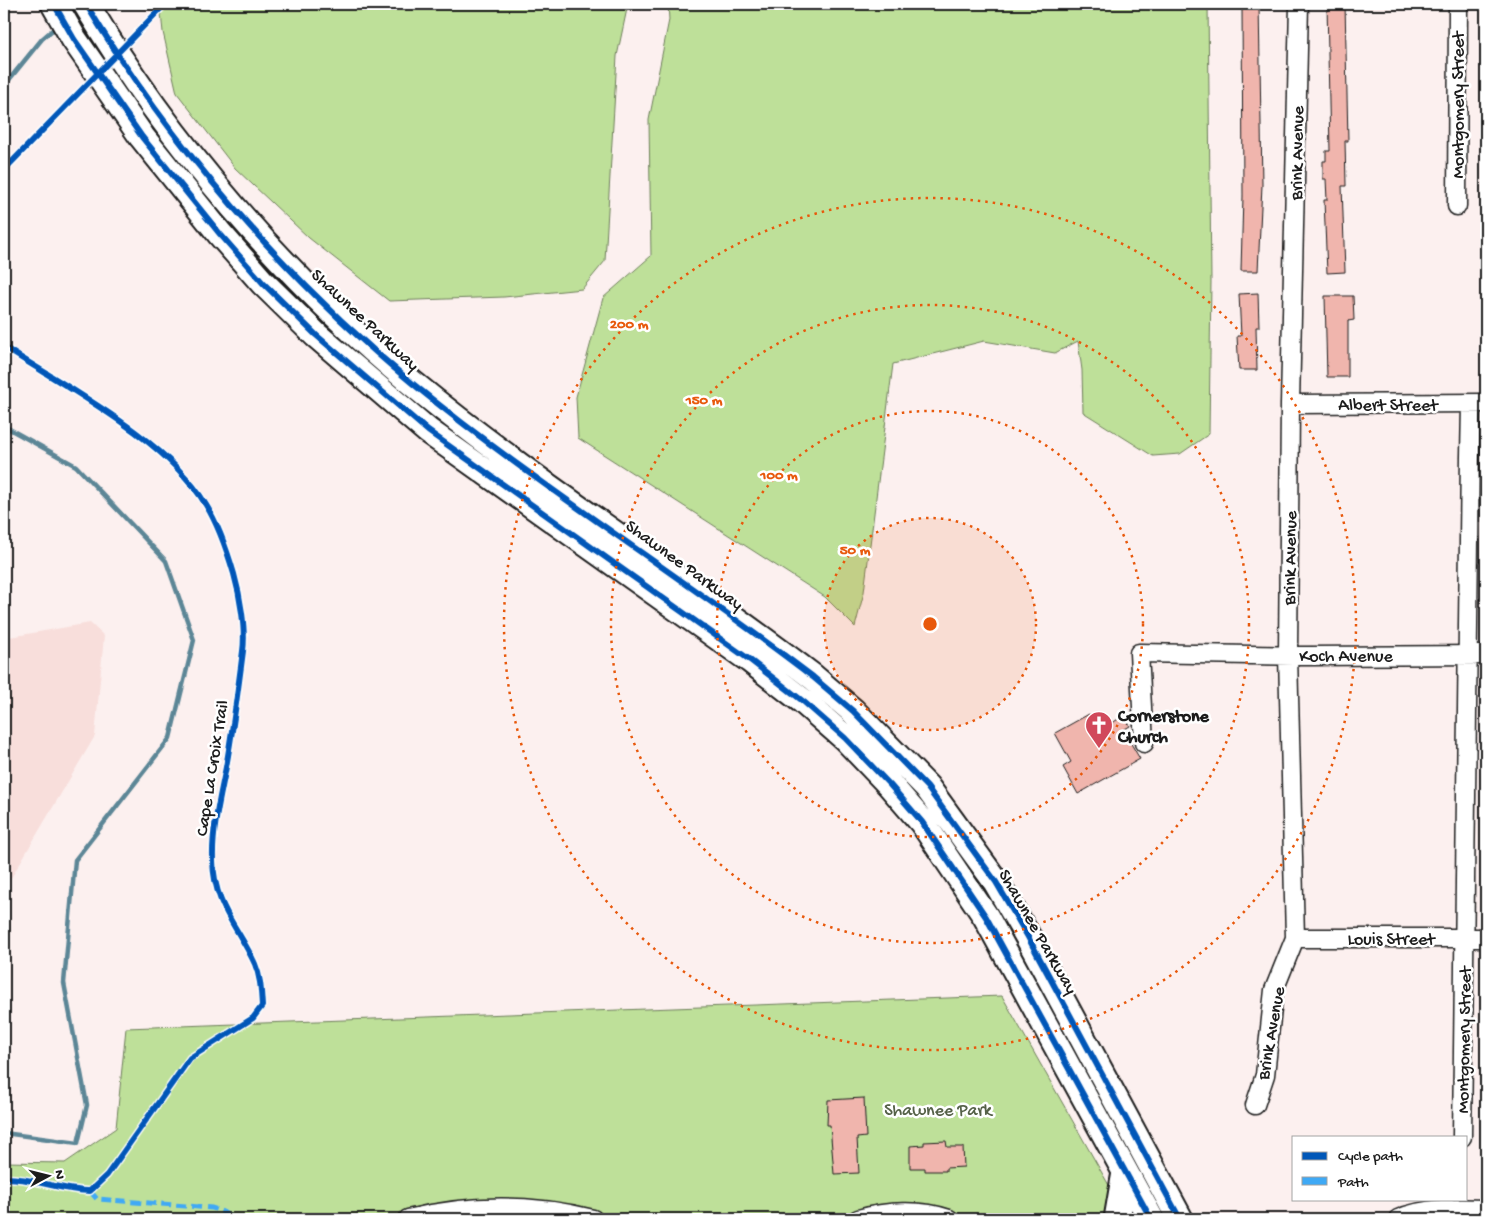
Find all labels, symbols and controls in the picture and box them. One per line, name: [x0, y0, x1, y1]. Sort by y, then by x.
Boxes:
street label: Montgomery Street: [1449, 30, 1470, 178]
street label: Brink Avenue: [1287, 105, 1310, 201]
street label: Shawnee Parkway: [306, 265, 423, 377]
text: 200 m: [610, 316, 649, 334]
text: 150 m: [685, 392, 723, 410]
street label: Albert Street: [1338, 396, 1439, 417]
text: 100 m: [759, 467, 798, 485]
street label: Brink Avenue: [1280, 510, 1303, 606]
street label: Shawnee Parkway: [621, 516, 747, 616]
text: 50 m: [840, 542, 871, 560]
centre of rings: [921, 615, 939, 633]
street label: Koch Avenue: [1299, 647, 1393, 668]
street label: Cape La Croix Trail: [192, 699, 235, 838]
place label: Cornerstone Church: [1117, 707, 1210, 749]
church icon: Cornerstone Church: [1084, 710, 1114, 749]
street label: Shawnee Parkway: [993, 866, 1081, 998]
street label: Louis Street: [1347, 930, 1436, 951]
street label: Montgomery Street: [1454, 965, 1477, 1114]
street label: Brink Avenue: [1254, 984, 1291, 1083]
park label: Shawnee Park: [884, 1101, 994, 1122]
legend: [1292, 1136, 1468, 1200]
text: Cycle path: [1338, 1148, 1403, 1166]
north arrow: [22, 1150, 72, 1200]
text: N: [49, 1169, 67, 1180]
text: Path: [1337, 1174, 1369, 1192]

